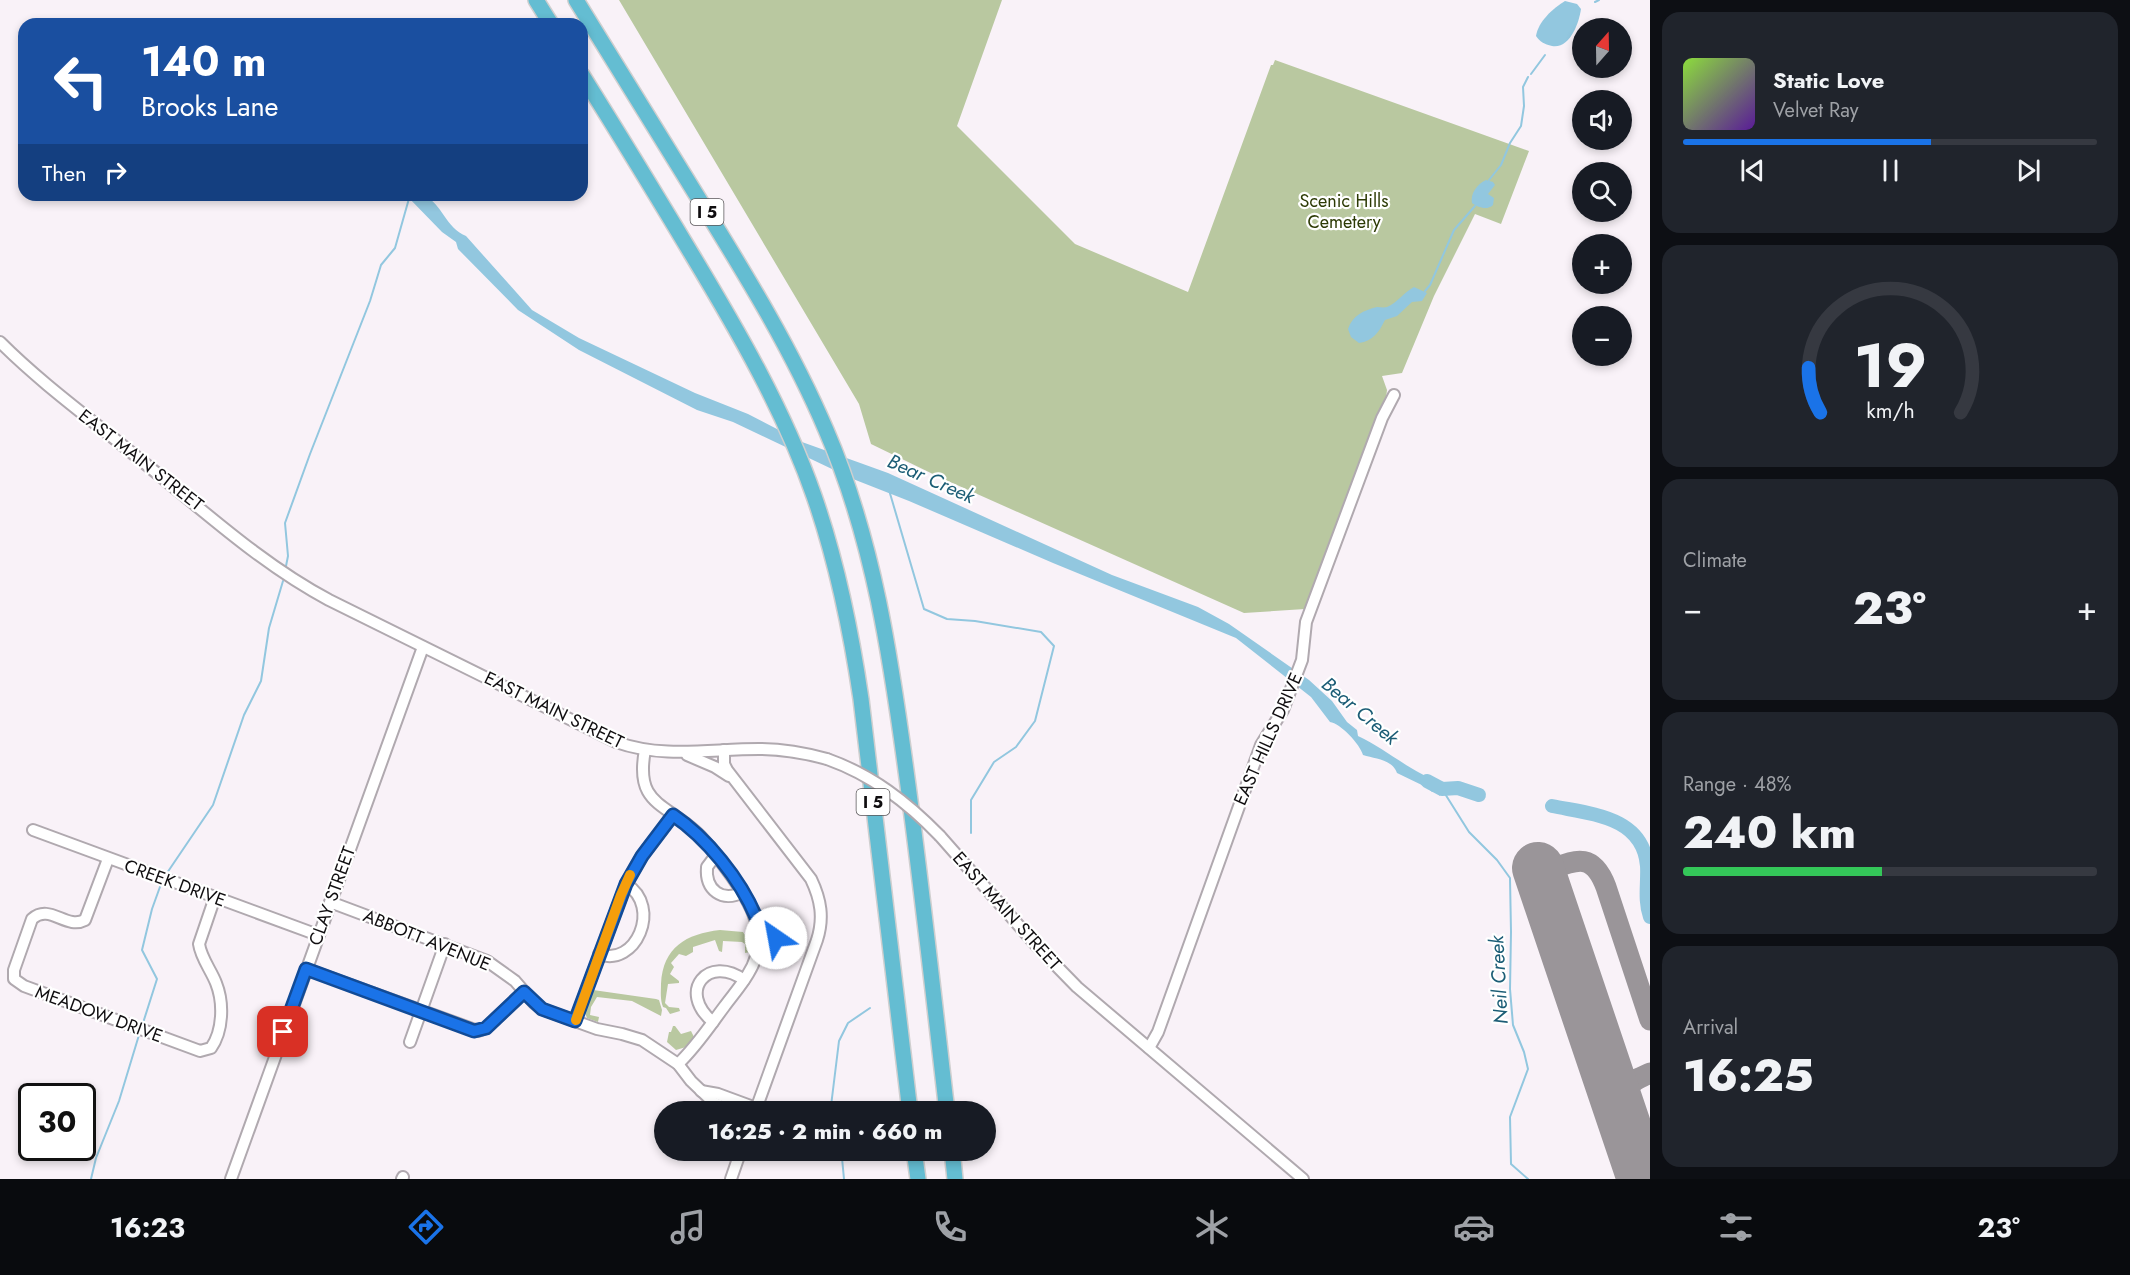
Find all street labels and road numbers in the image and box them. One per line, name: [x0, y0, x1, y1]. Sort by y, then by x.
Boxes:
road number: I 5: [690, 199, 724, 225]
street label: EAST MAIN STREET: [73, 403, 209, 517]
street label: EAST MAIN STREET: [480, 665, 629, 755]
street label: EAST HILLS DRIVE: [1227, 669, 1309, 809]
road number: I 5: [856, 789, 890, 815]
street label: CLAY STREET: [302, 842, 362, 949]
street label: EAST MAIN STREET: [946, 846, 1068, 977]
street label: CREEK DRIVE: [121, 853, 229, 913]
street label: ABBOTT AVENUE: [359, 903, 495, 977]
street label: MEADOW DRIVE: [32, 979, 166, 1049]

